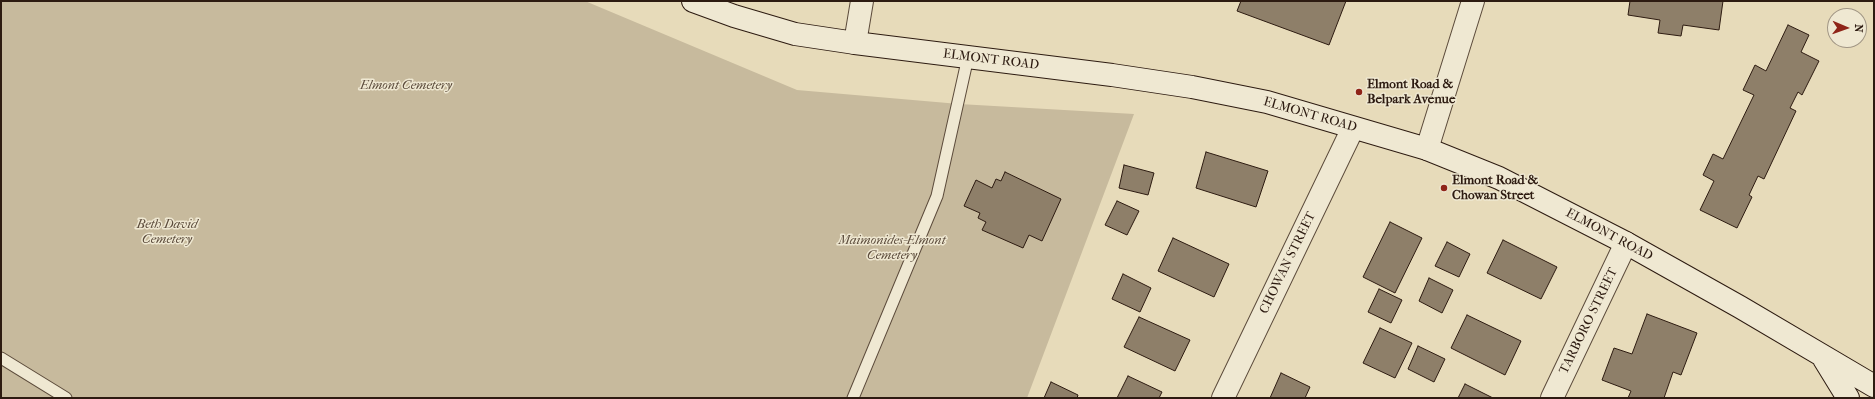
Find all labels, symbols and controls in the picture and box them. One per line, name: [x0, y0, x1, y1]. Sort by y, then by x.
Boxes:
north arrow: [1827, 8, 1867, 48]
text: N: [1852, 24, 1865, 33]
street label: ELMONT ROAD: [942, 46, 1040, 74]
place label: Elmont Road & Belpark Avenue: [1367, 77, 1455, 108]
park label: Elmont Cemetery: [360, 78, 452, 94]
marker: Elmont Road & Belpark Avenue: [1354, 87, 1364, 97]
street label: ELMONT ROAD: [1261, 94, 1359, 136]
place label: Elmont Road & Chowan Street: [1452, 173, 1538, 204]
marker: Elmont Road & Chowan Street: [1439, 183, 1449, 193]
street label: ELMONT ROAD: [1563, 205, 1655, 265]
street label: CHOWAN STREET: [1257, 210, 1319, 316]
park label: Beth David Cemetery: [137, 217, 197, 248]
park label: Maimonides-Elmont Cemetery: [838, 233, 946, 264]
street label: TARBORO STREET: [1556, 265, 1622, 377]

